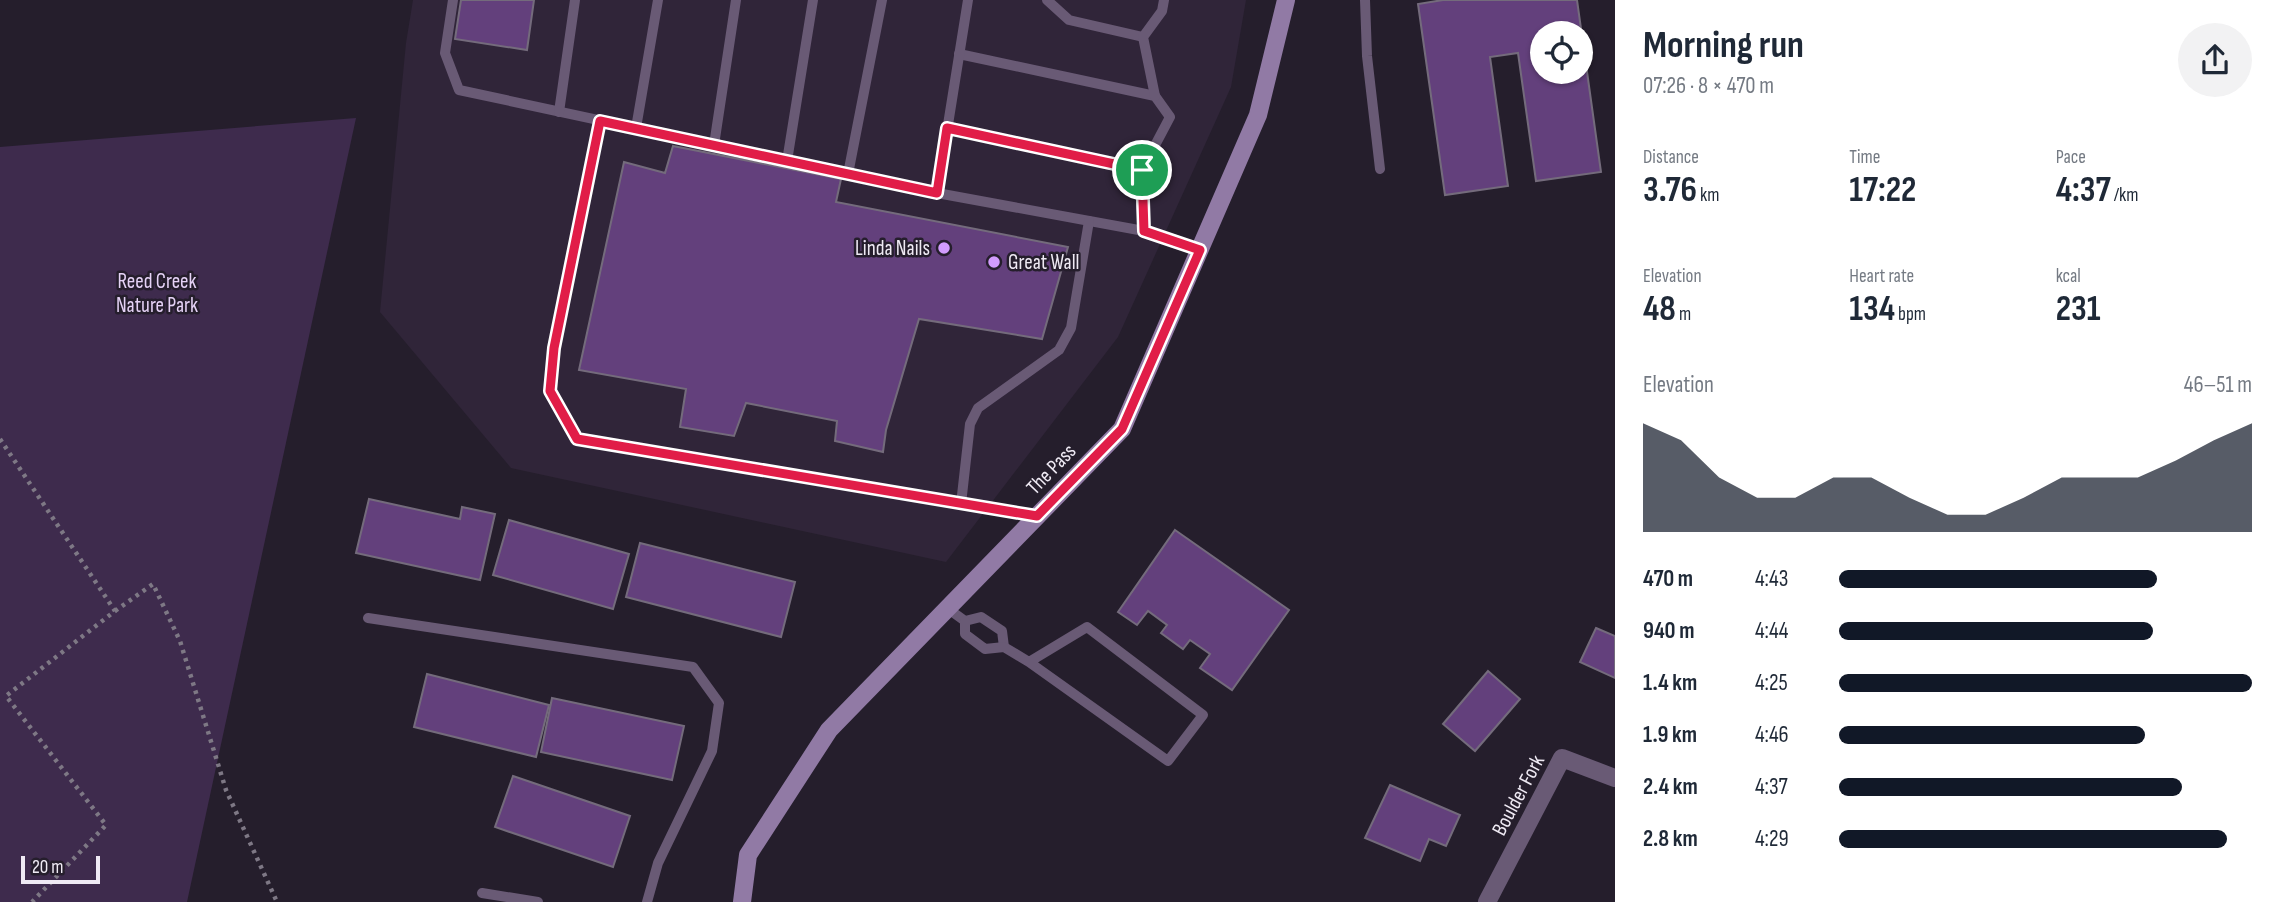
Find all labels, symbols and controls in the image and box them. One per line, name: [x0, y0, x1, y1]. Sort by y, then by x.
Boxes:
map controls: [1530, 21, 1593, 84]
button: locate: [1530, 21, 1593, 84]
text: Morning run: [1643, 23, 1804, 68]
button: share: [2178, 23, 2252, 97]
text: 07:26 · 8 × 470 m: [1643, 72, 1774, 100]
pin: [1112, 140, 1172, 200]
text: Distance: [1643, 146, 1699, 169]
text: Time: [1849, 146, 1880, 169]
text: Pace: [2056, 146, 2086, 169]
icon: arrive: [1123, 151, 1161, 189]
text: 3.76: [1643, 169, 1697, 212]
text: 17:22: [1849, 169, 1916, 212]
text: 4:37: [2056, 169, 2111, 212]
text: km: [1697, 184, 1720, 207]
text: /km: [2111, 184, 2138, 207]
place label: Linda Nails: [855, 236, 930, 261]
marker: Linda Nails: [936, 240, 952, 256]
place label: Great Wall: [1008, 250, 1079, 275]
marker: Great Wall: [986, 254, 1002, 270]
text: Elevation: [1643, 265, 1702, 288]
text: Heart rate: [1849, 265, 1914, 288]
text: kcal: [2056, 265, 2081, 288]
park label: Reed Creek Nature Park: [116, 269, 198, 318]
text: 48: [1643, 288, 1676, 331]
text: 134: [1849, 288, 1895, 331]
text: 231: [2056, 288, 2100, 331]
text: m: [1676, 303, 1691, 326]
text: bpm: [1895, 303, 1926, 326]
text: Elevation: [1643, 371, 1714, 399]
text: 46–51 m: [2184, 371, 2252, 399]
street label: The Pass: [1021, 439, 1081, 500]
text: 470 m: [1643, 565, 1693, 593]
text: 4:43: [1755, 565, 1788, 593]
text: 940 m: [1643, 617, 1694, 645]
text: 4:44: [1755, 617, 1788, 645]
text: 1.4 km: [1643, 669, 1697, 697]
text: 4:25: [1755, 669, 1788, 697]
text: 1.9 km: [1643, 721, 1697, 749]
text: 4:46: [1755, 721, 1789, 749]
street label: Boulder Fork: [1487, 751, 1550, 840]
text: 2.4 km: [1643, 773, 1698, 801]
text: 4:37: [1755, 773, 1788, 801]
text: 2.8 km: [1643, 825, 1698, 853]
text: 4:29: [1755, 825, 1789, 853]
scale bar: [21, 853, 100, 885]
text: 20 m: [32, 856, 64, 879]

